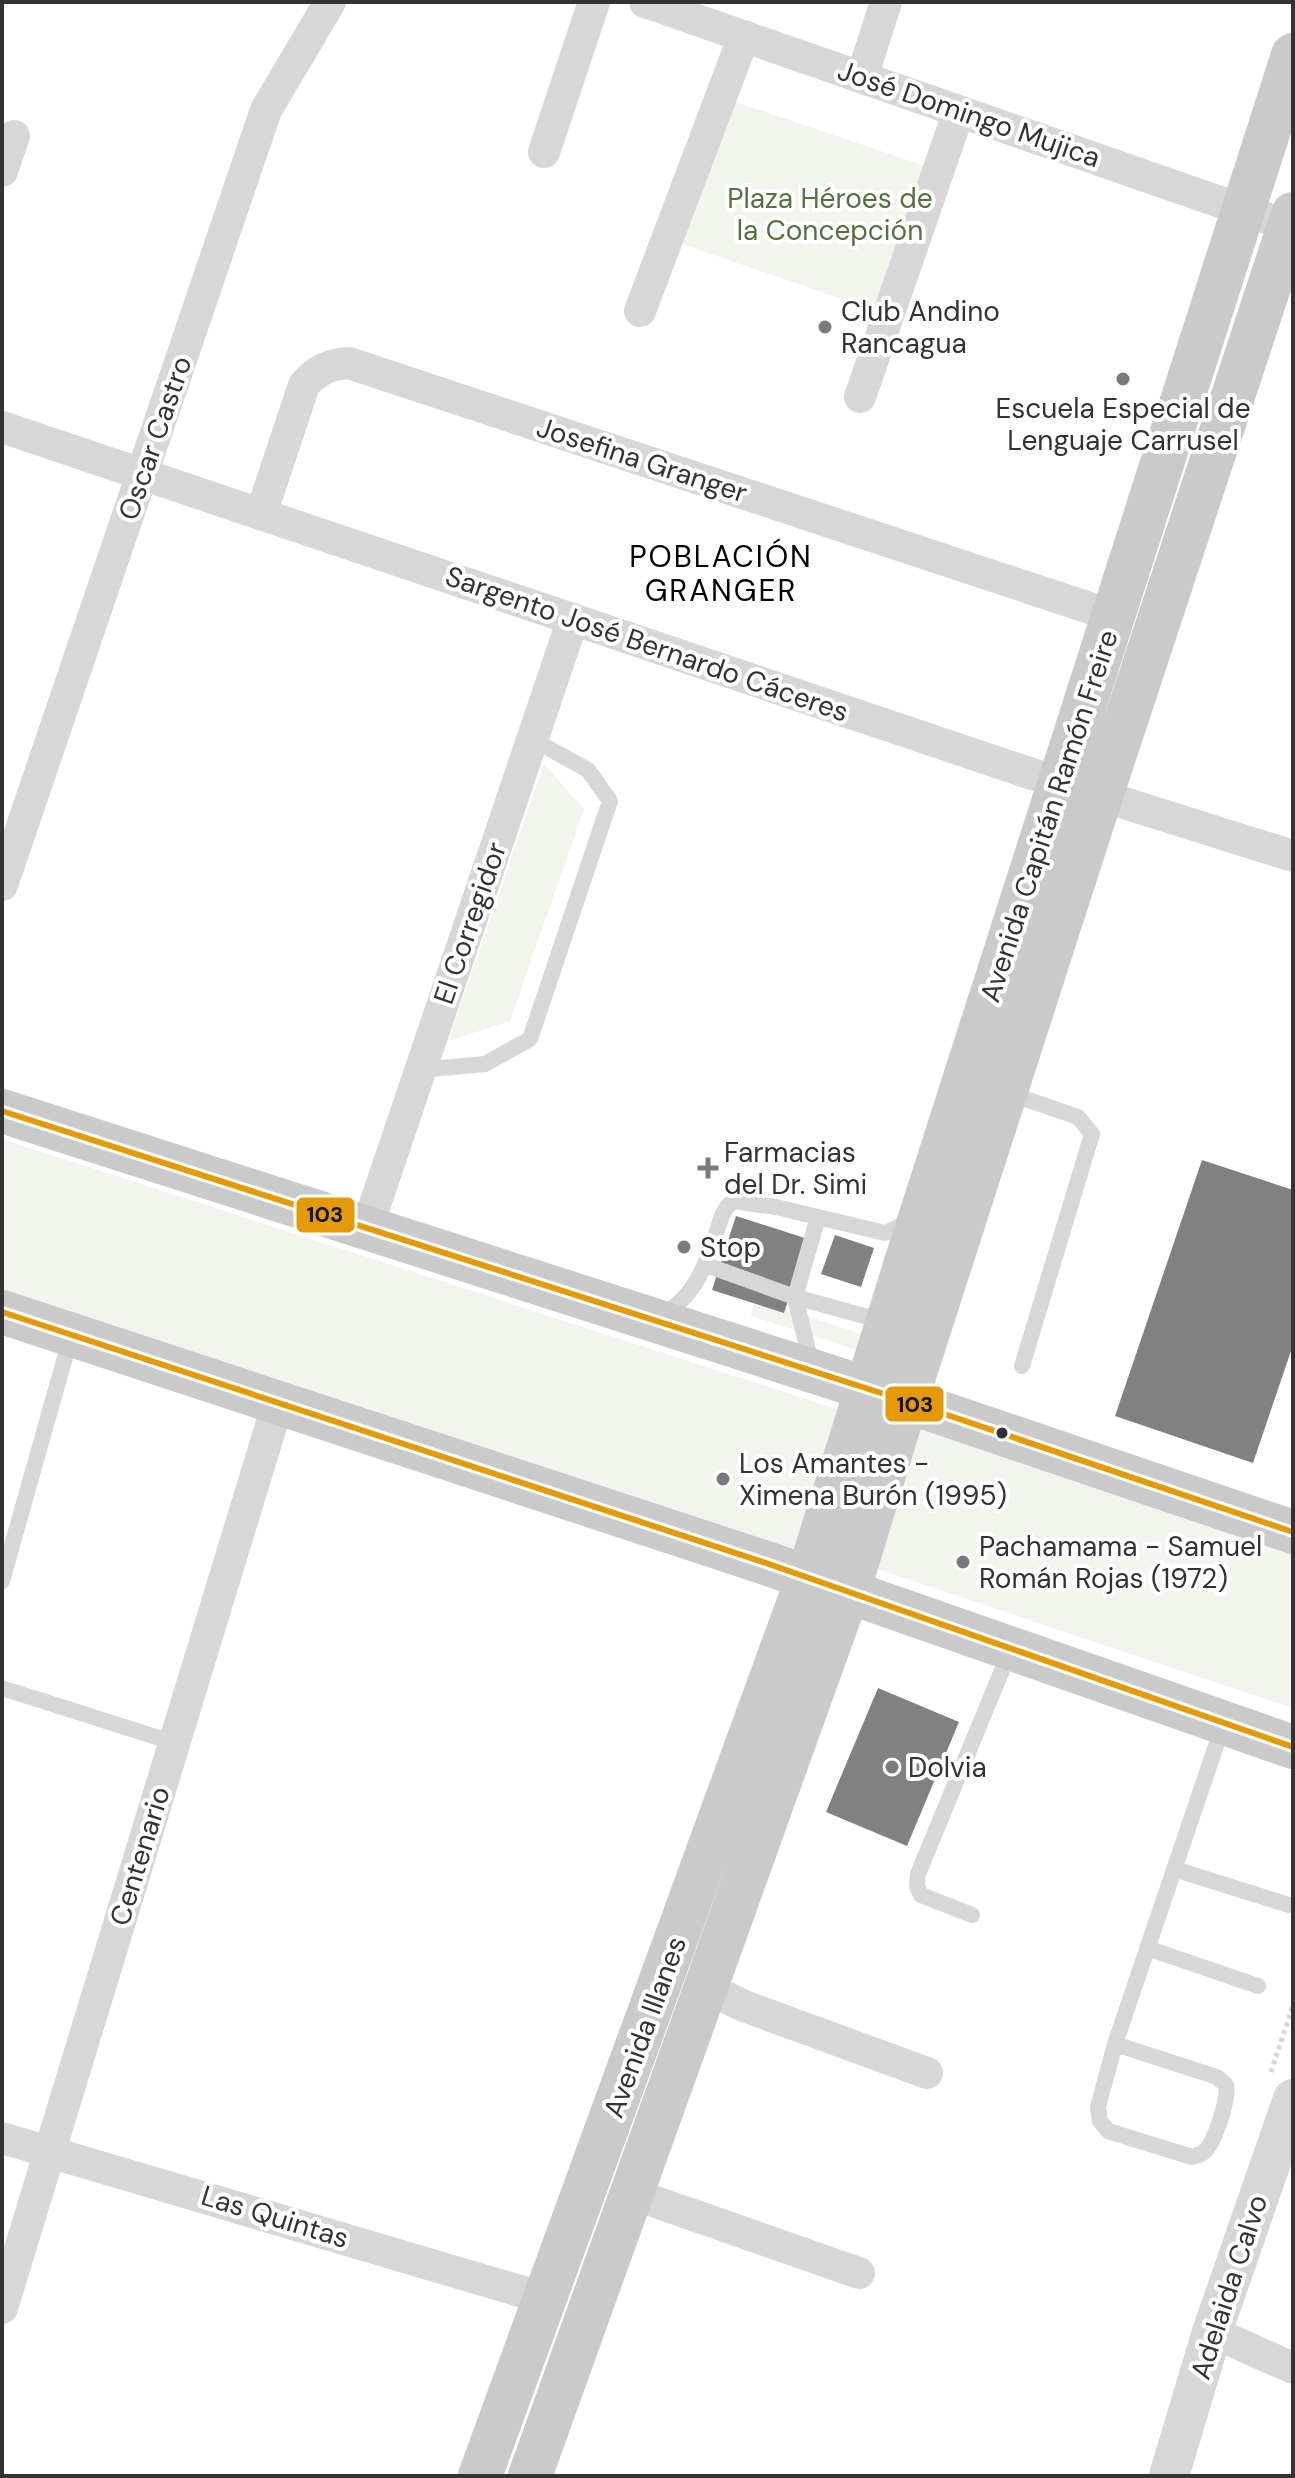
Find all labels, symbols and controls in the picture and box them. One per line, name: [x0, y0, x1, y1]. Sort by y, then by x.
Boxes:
street label: José Domingo Mujica: [833, 52, 1105, 176]
park label: Plaza Héroes de la Concepción: [727, 180, 933, 249]
place label: Club Andino Rancagua: [841, 293, 1000, 362]
marker: Club Andino Rancagua: [816, 318, 834, 336]
street label: Oscar Castro: [110, 351, 200, 525]
marker: Escuela Especial de Lenguaje Carrusel: [1114, 370, 1132, 388]
place label: Escuela Especial de Lenguaje Carrusel: [995, 390, 1251, 459]
street label: Josefina Granger: [532, 409, 752, 511]
district label: POBLACIÓN GRANGER: [629, 537, 813, 610]
street label: Sargento José Bernardo Cáceres: [440, 557, 854, 731]
street label: Avenida Capitán Ramón Freire: [971, 625, 1127, 1007]
street label: El Corregidor: [425, 837, 515, 1009]
place label: Farmacias del Dr. Simi: [724, 1134, 867, 1203]
marker: Farmacias del Dr. Simi: [699, 1159, 717, 1177]
line badge: 103: [295, 1196, 356, 1234]
text: 103: [307, 1200, 343, 1229]
place label: Stop: [700, 1229, 761, 1266]
marker: Stop: [675, 1238, 693, 1256]
line badge: 103: [884, 1385, 945, 1423]
text: 103: [897, 1390, 933, 1419]
unlabelled marker: [994, 1425, 1010, 1441]
place label: Los Amantes - Ximena Burón (1995): [739, 1445, 1007, 1514]
marker: Los Amantes - Ximena Burón (1995): [714, 1470, 732, 1488]
place label: Pachamama - Samuel Román Rojas (1972): [979, 1528, 1262, 1597]
marker: Pachamama - Samuel Román Rojas (1972): [954, 1553, 972, 1571]
place label: Dolvia: [908, 1749, 987, 1786]
marker: Dolvia: [883, 1758, 901, 1776]
street label: Centenario: [101, 1782, 179, 1930]
street label: Avenida Illanes: [595, 1931, 695, 2123]
street label: Las Quintas: [197, 2177, 353, 2257]
street label: Adelaida Calvo: [1182, 2190, 1276, 2384]

